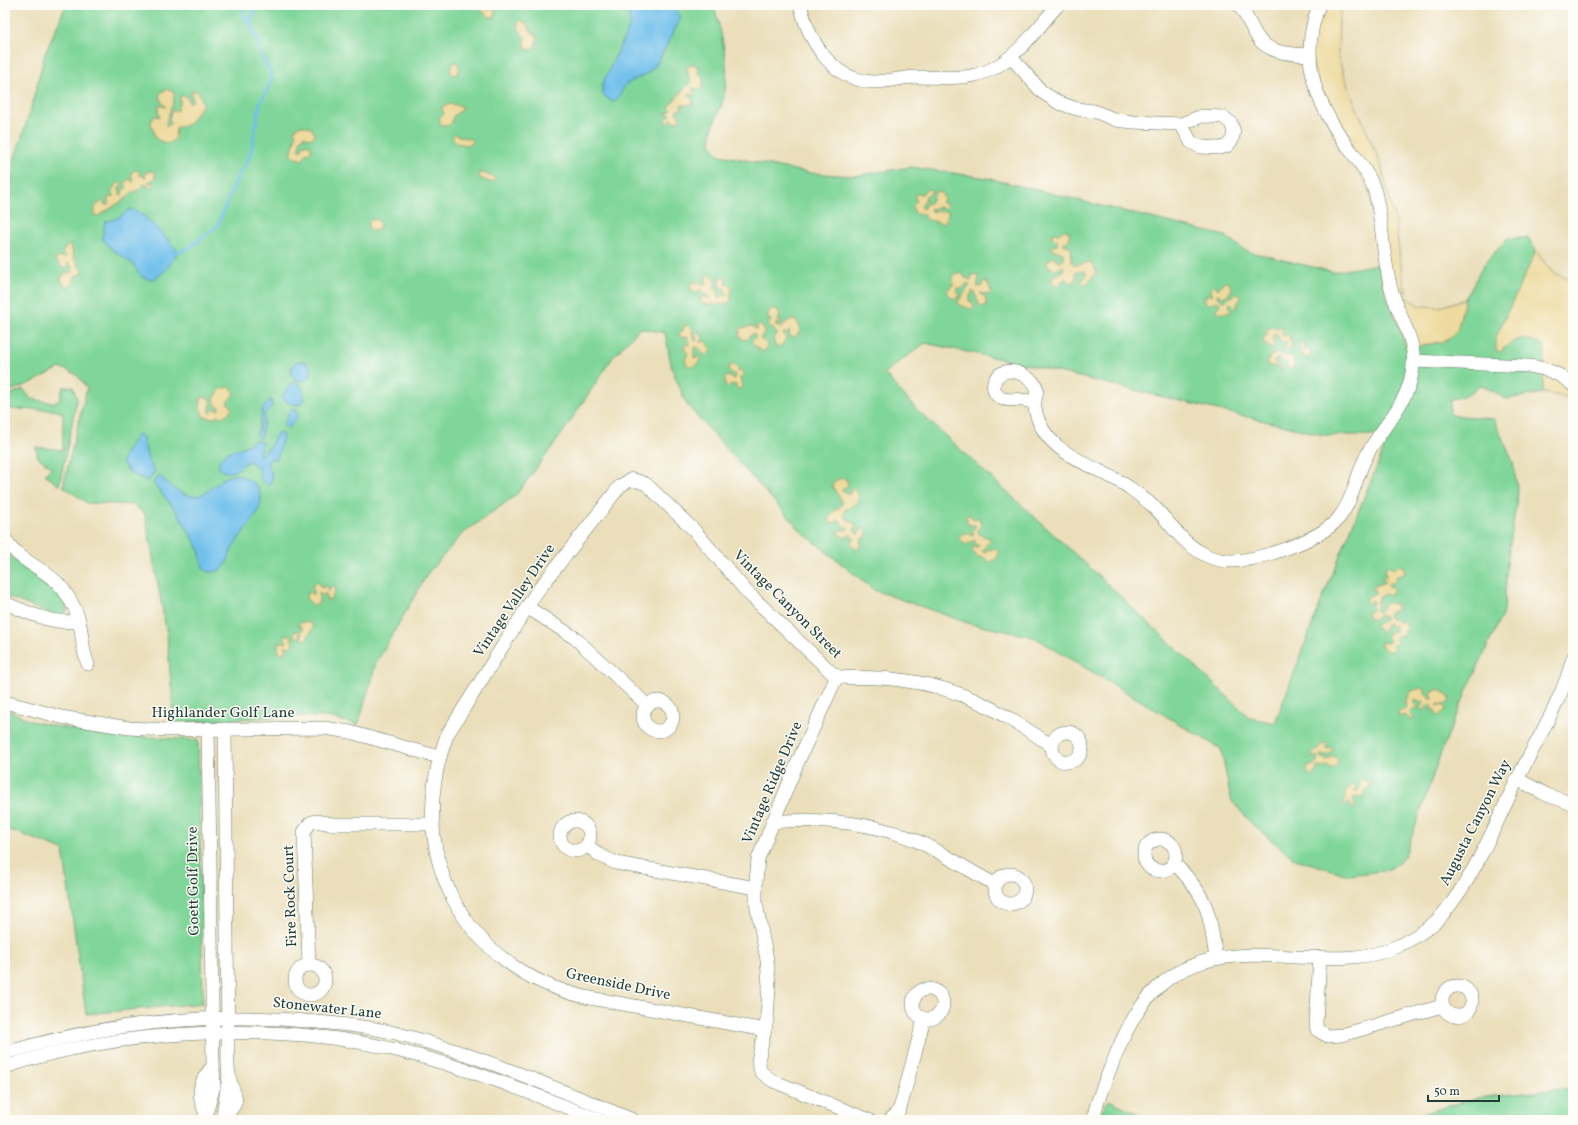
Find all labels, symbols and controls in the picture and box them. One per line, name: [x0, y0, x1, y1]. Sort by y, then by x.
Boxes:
street label: Vintage Valley Drive: [469, 540, 561, 662]
street label: Vintage Canyon Street: [728, 546, 846, 664]
street label: Highlander Golf Lane: [151, 703, 295, 724]
street label: Vintage Ridge Drive: [738, 719, 808, 847]
street label: Augusta Canyon Way: [1435, 756, 1517, 890]
street label: Goett Golf Drive: [183, 826, 205, 936]
street label: Fire Rock Court: [279, 845, 303, 947]
street label: Greenside Drive: [564, 964, 672, 1006]
street label: Stonewater Lane: [271, 993, 383, 1025]
scale bar: [1428, 1077, 1499, 1103]
text: 50 m: [1434, 1084, 1460, 1100]

